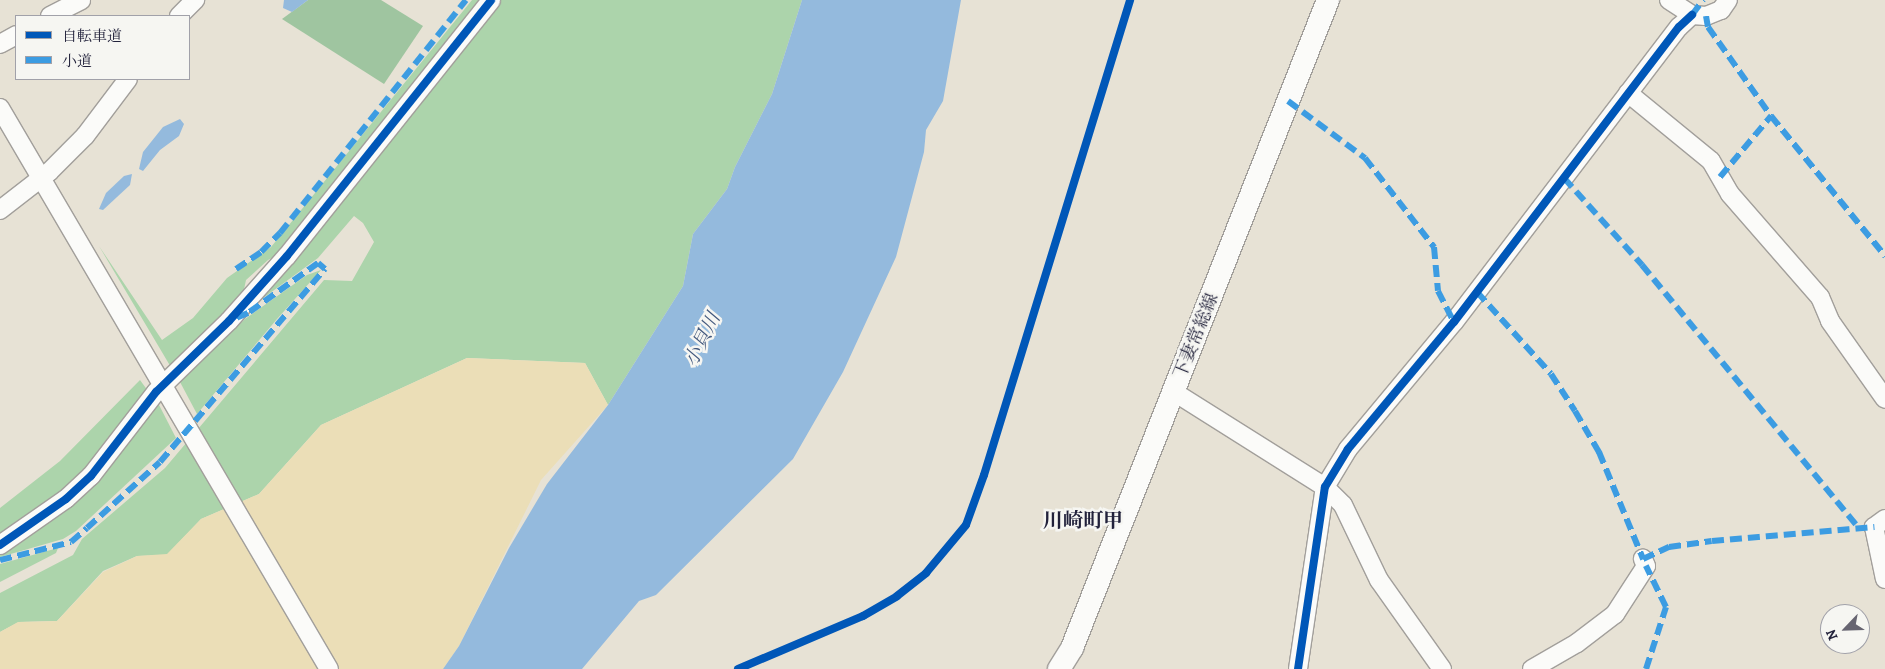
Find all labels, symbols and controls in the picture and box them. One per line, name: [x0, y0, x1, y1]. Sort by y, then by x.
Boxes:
legend: [15, 15, 190, 80]
text: 自転車道: [62, 26, 122, 46]
text: 小道: [62, 51, 92, 71]
street label: 下妻常総線: [1169, 290, 1223, 382]
water label: 小貝川: [680, 309, 726, 371]
district label: 川崎町甲: [1043, 508, 1123, 532]
north arrow: [1820, 604, 1870, 654]
text: N: [1821, 626, 1843, 643]

